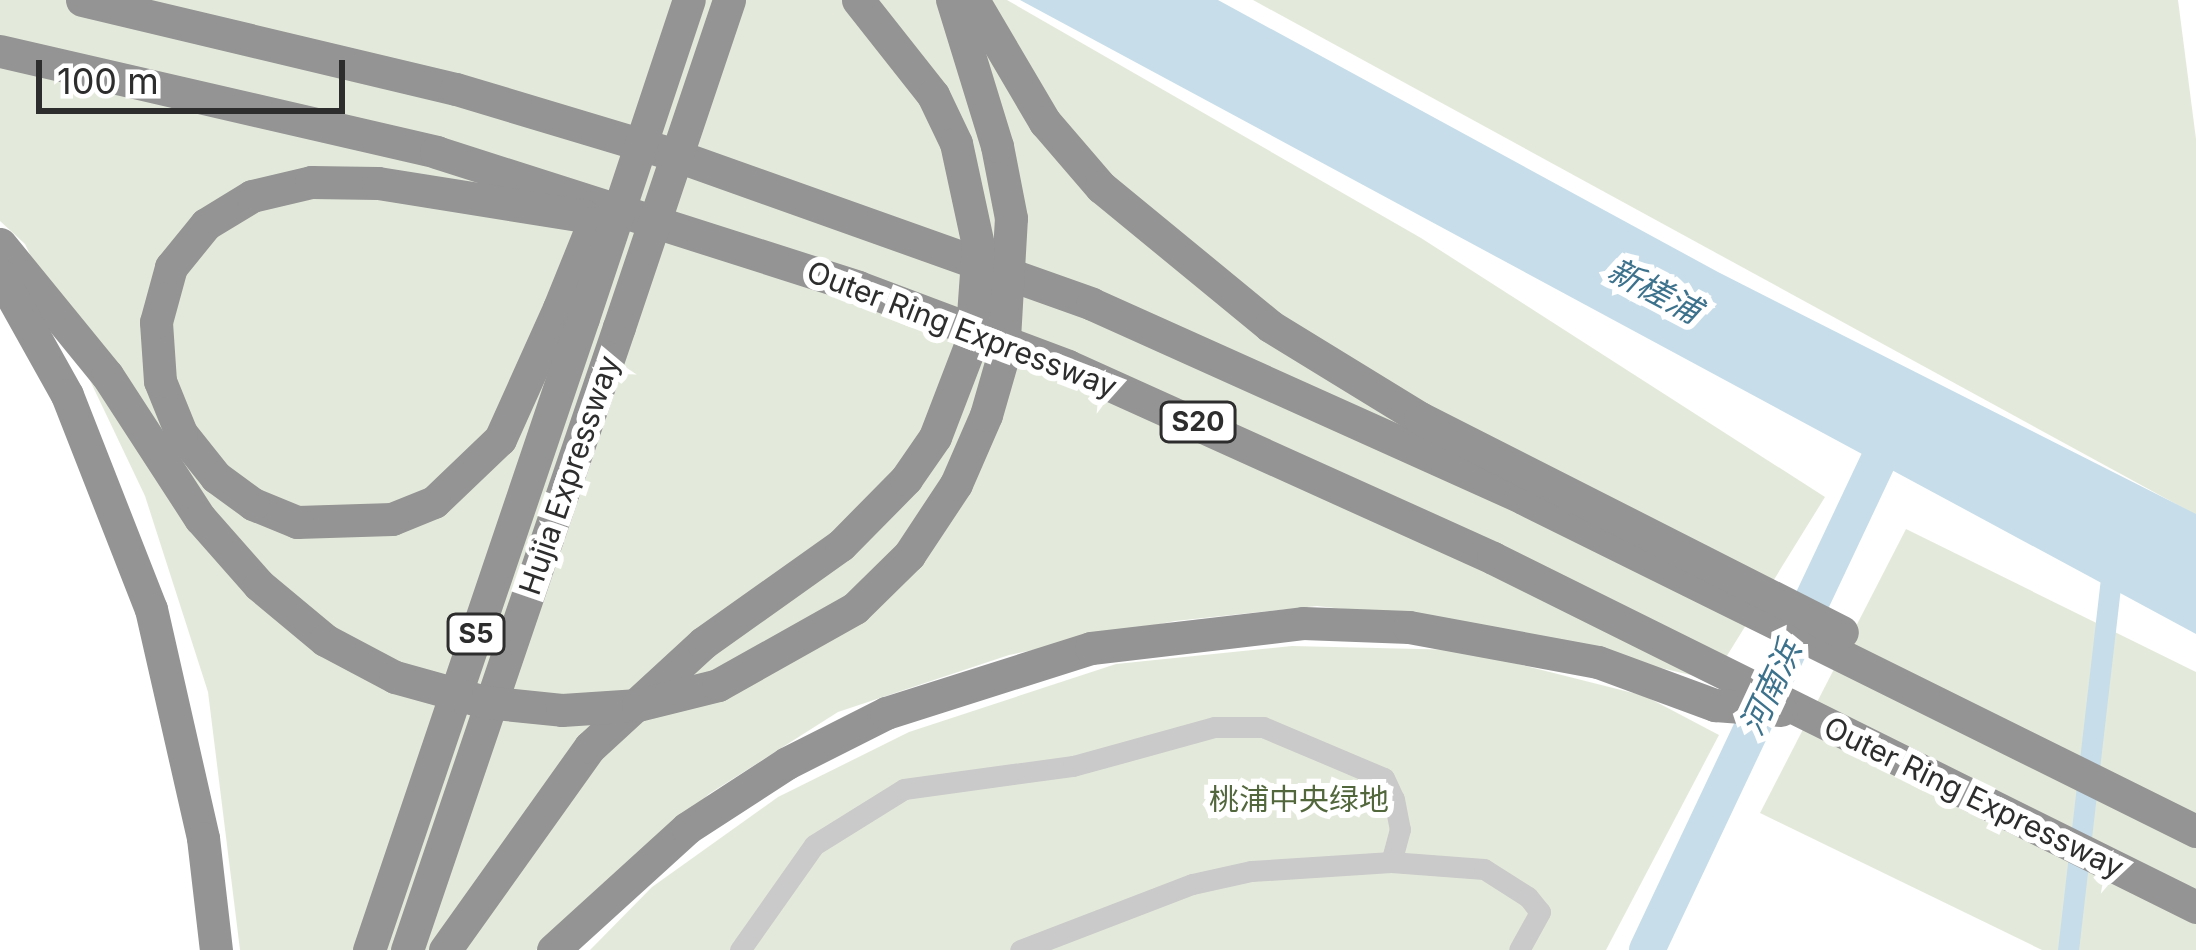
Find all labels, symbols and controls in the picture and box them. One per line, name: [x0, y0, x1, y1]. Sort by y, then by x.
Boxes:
scale bar: [42, 36, 351, 110]
text: 100 m: [57, 59, 159, 103]
water label: 新槎浦: [1601, 250, 1707, 332]
street label: Outer Ring Expressway: [802, 253, 1122, 405]
street label: Hujia Expressway: [511, 351, 627, 599]
road number: S20: [1159, 401, 1237, 443]
road number: S5: [446, 613, 506, 655]
water label: 河南浜: [1732, 635, 1810, 741]
street label: Outer Ring Expressway: [1818, 709, 2130, 885]
park label: 桃浦中央绿地: [1209, 781, 1389, 817]

